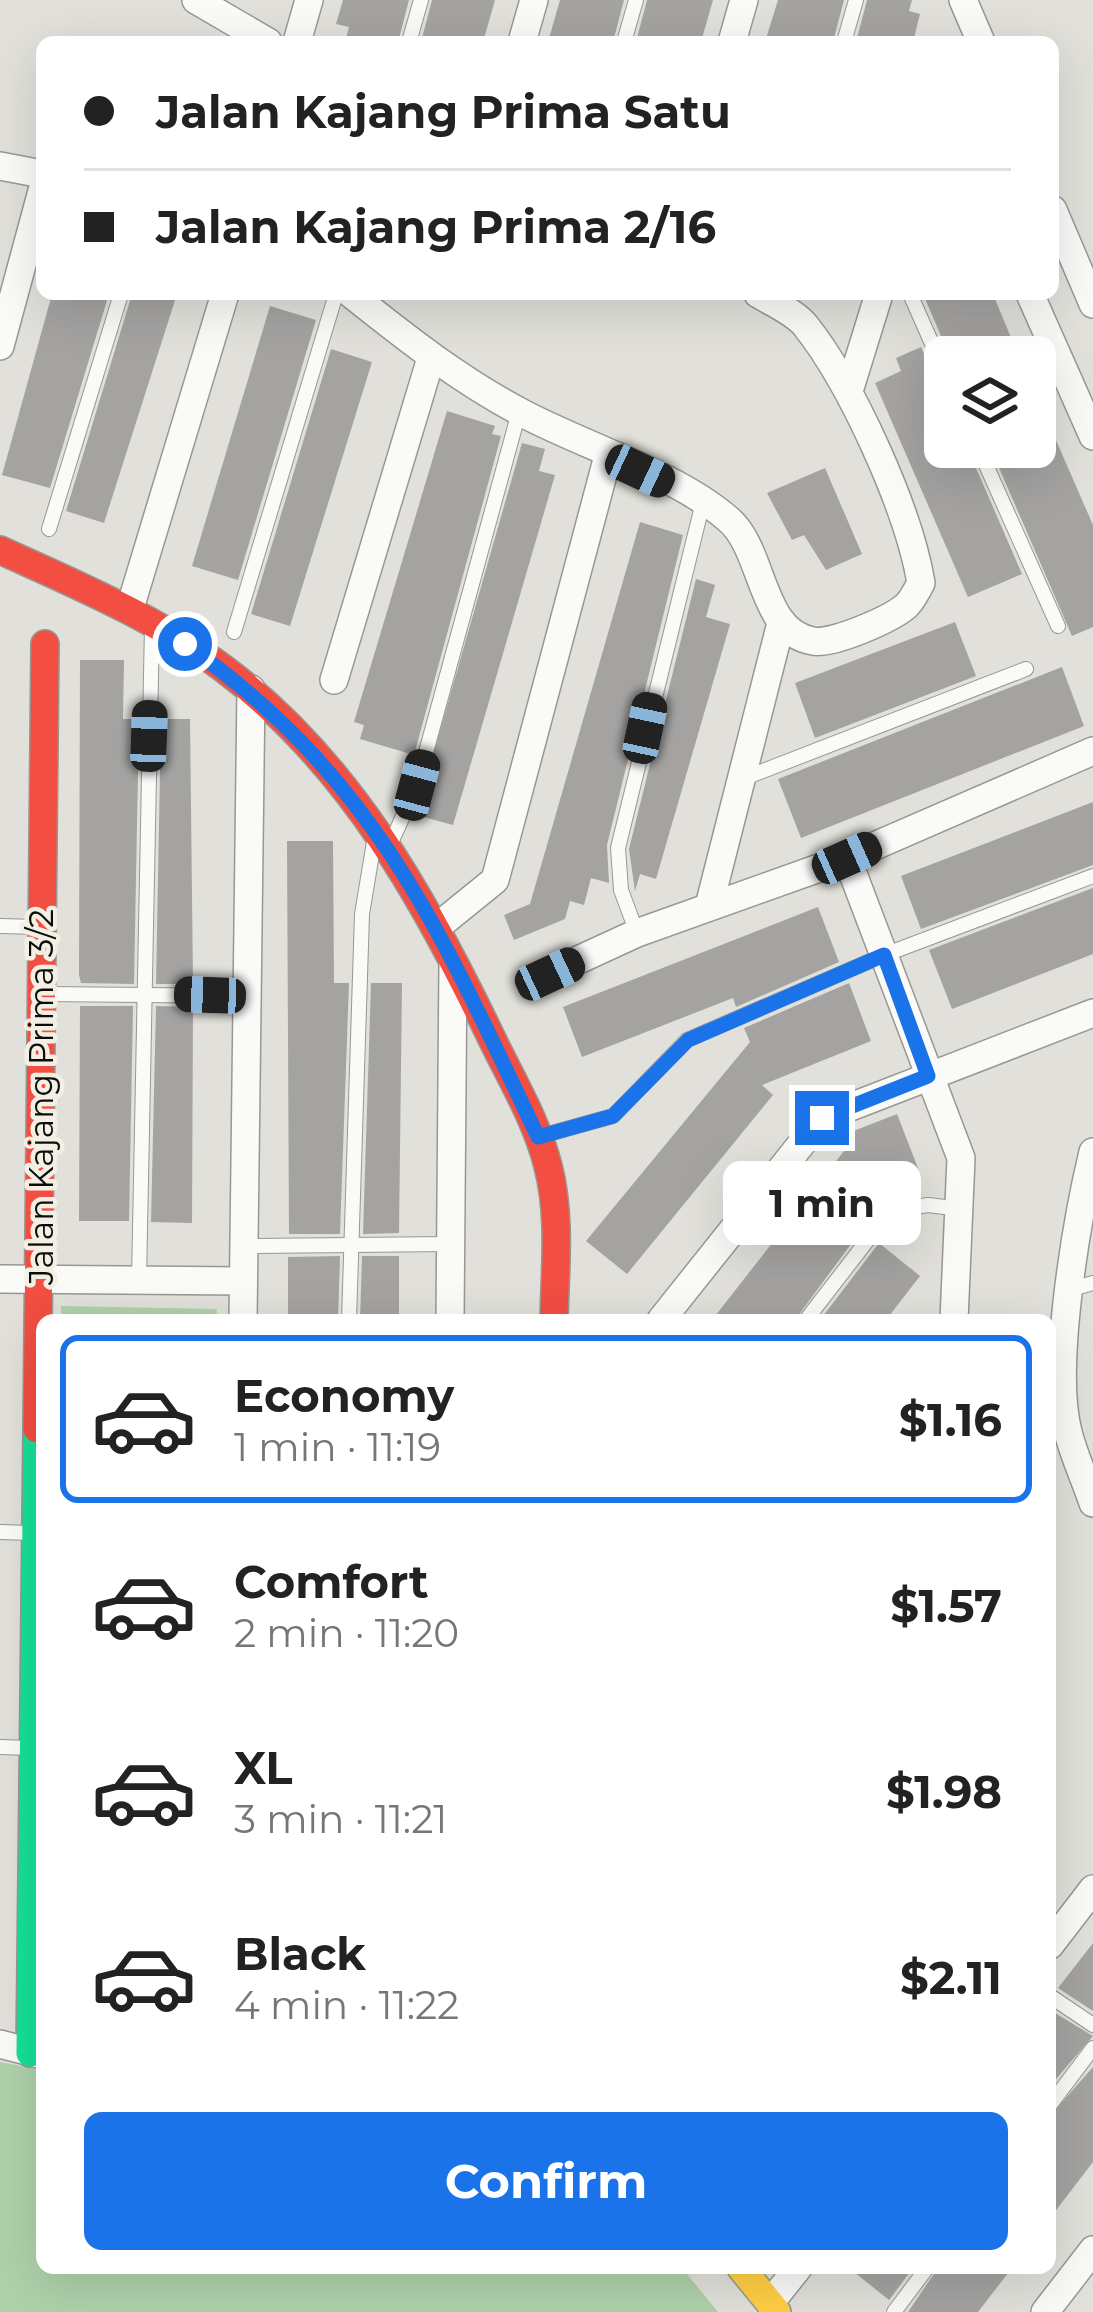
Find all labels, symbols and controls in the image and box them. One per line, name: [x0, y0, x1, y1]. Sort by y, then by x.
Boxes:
text: Jalan Kajang Prima Satu: [156, 84, 731, 139]
text: Jalan Kajang Prima 2/16: [156, 199, 716, 254]
map controls: [924, 336, 1056, 468]
button: layers: [924, 336, 1056, 468]
car: [600, 439, 680, 503]
route start: [158, 617, 212, 671]
car: [620, 689, 670, 767]
car: [130, 699, 168, 773]
car: [390, 746, 444, 824]
car: [807, 827, 887, 889]
street label: Jalan Kajang Prima 3/2: [21, 909, 61, 1286]
car: [510, 942, 590, 1006]
car: [173, 976, 247, 1014]
route end: [795, 1091, 849, 1145]
callout: 1 min: [723, 1160, 921, 1244]
text: 1 min: [769, 1179, 875, 1227]
icon: car: [90, 1365, 198, 1473]
text: Economy: [234, 1368, 454, 1423]
text: $1.16: [899, 1392, 1002, 1447]
text: 1 min · 11:19: [234, 1423, 441, 1471]
icon: car: [90, 1551, 198, 1659]
text: Comfort: [234, 1554, 429, 1609]
text: $1.57: [890, 1578, 1002, 1633]
text: 2 min · 11:20: [234, 1609, 459, 1657]
icon: car: [90, 1737, 198, 1845]
text: XL: [234, 1740, 292, 1795]
text: $1.98: [886, 1764, 1002, 1819]
text: 3 min · 11:21: [234, 1795, 447, 1843]
icon: car: [90, 1923, 198, 2031]
text: Black: [234, 1926, 366, 1981]
text: $2.11: [900, 1950, 1002, 2005]
text: 4 min · 11:22: [234, 1981, 459, 2029]
button: Confirm: [84, 2112, 1008, 2250]

